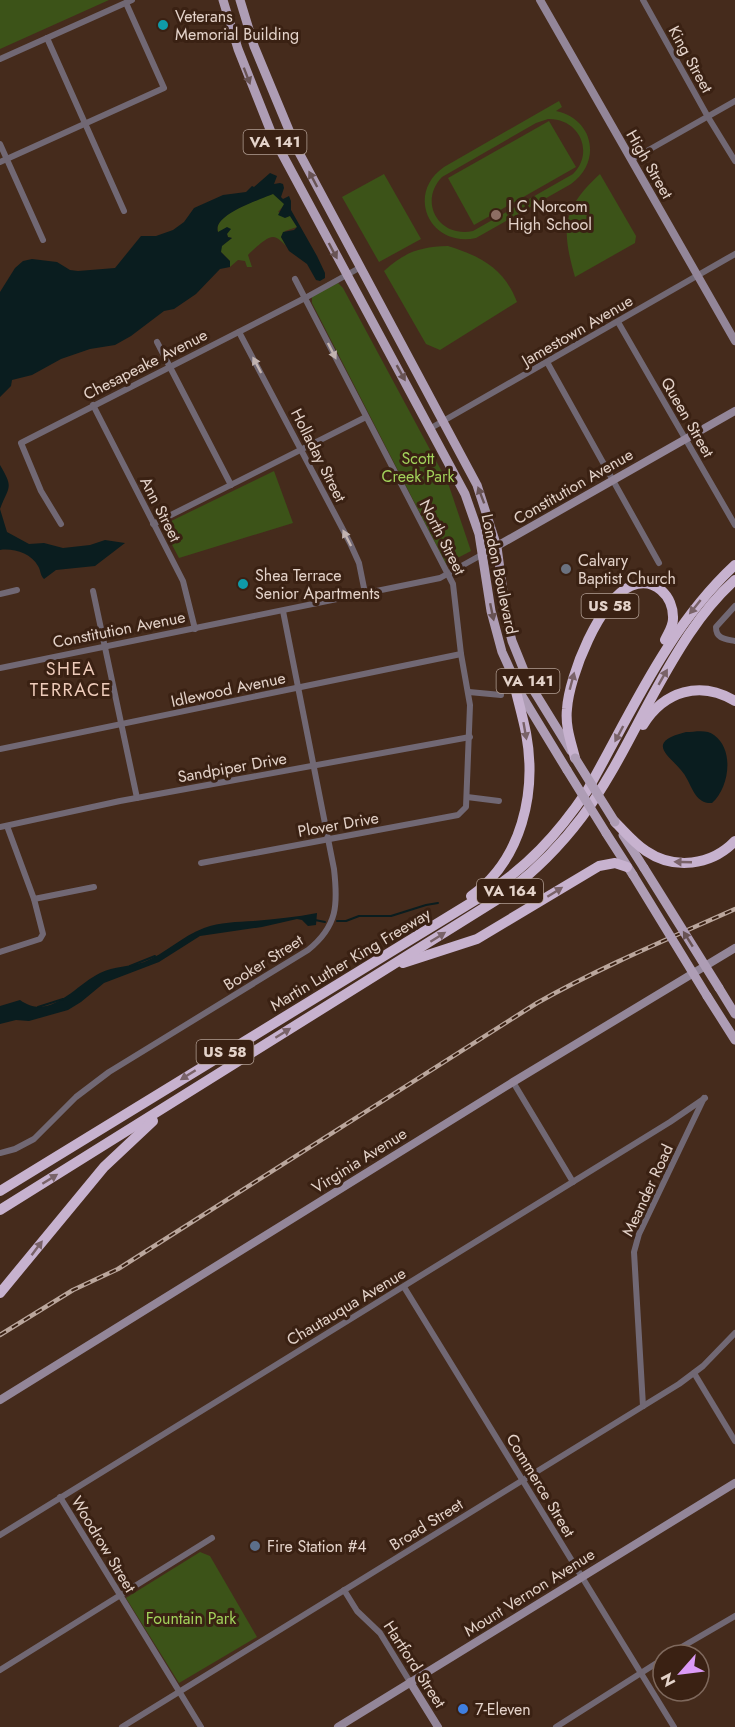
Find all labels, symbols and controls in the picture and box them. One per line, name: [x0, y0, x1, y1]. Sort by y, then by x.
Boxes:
place label: Veterans Memorial Building: [175, 5, 299, 46]
marker: Veterans Memorial Building: [156, 18, 170, 32]
street label: King Street: [663, 21, 719, 97]
one-way arrow: [243, 67, 253, 85]
street label: High Street: [621, 126, 679, 203]
road number: VA 141: [244, 130, 306, 154]
one-way arrow: [308, 170, 318, 187]
place label: I C Norcom High School: [508, 195, 592, 236]
marker: I C Norcom High School: [489, 208, 503, 222]
one-way arrow: [328, 242, 338, 259]
street label: Jamestown Avenue: [516, 289, 637, 373]
street label: Chesapeake Avenue: [79, 323, 211, 406]
one-way arrow: [327, 342, 337, 359]
one-way arrow: [252, 356, 262, 373]
one-way arrow: [396, 365, 406, 382]
street label: Queen Street: [655, 373, 720, 462]
street label: Holladay Street: [285, 405, 352, 506]
street label: Constitution Avenue: [509, 443, 637, 530]
park label: Scott Creek Park: [381, 447, 455, 488]
street label: Ann Street: [134, 473, 187, 546]
one-way arrow: [476, 486, 485, 504]
street label: North Street: [414, 496, 471, 579]
street label: London Boulevard: [476, 512, 523, 636]
one-way arrow: [342, 530, 352, 547]
place label: Calvary Baptist Church: [578, 549, 676, 590]
marker: Calvary Baptist Church: [559, 562, 573, 576]
place label: Shea Terrace Senior Apartments: [255, 564, 380, 605]
marker: Shea Terrace Senior Apartments: [236, 577, 250, 591]
road number: US 58: [582, 594, 638, 618]
one-way arrow: [689, 600, 702, 615]
one-way arrow: [488, 603, 497, 622]
street label: Constitution Avenue: [51, 605, 187, 654]
district label: SHEA TERRACE: [30, 656, 112, 703]
street label: Idlewood Avenue: [169, 666, 288, 713]
road number: VA 141: [496, 669, 560, 693]
one-way arrow: [658, 669, 669, 685]
one-way arrow: [568, 671, 577, 689]
one-way arrow: [521, 722, 530, 741]
one-way arrow: [614, 726, 624, 743]
street label: Sandpiper Drive: [176, 747, 288, 788]
street label: Plover Drive: [296, 806, 380, 843]
one-way arrow: [673, 858, 692, 867]
road number: VA 164: [477, 879, 543, 903]
one-way arrow: [547, 887, 563, 898]
street label: Martin Luther King Freeway: [266, 902, 436, 1017]
street label: Booker Street: [219, 929, 308, 996]
one-way arrow: [430, 931, 446, 942]
one-way arrow: [682, 931, 693, 947]
one-way arrow: [275, 1028, 291, 1039]
road number: US 58: [196, 1040, 254, 1064]
one-way arrow: [180, 1069, 196, 1080]
street label: Virginia Avenue: [307, 1122, 411, 1199]
street label: Meander Road: [616, 1140, 679, 1240]
one-way arrow: [41, 1174, 58, 1185]
one-way arrow: [31, 1240, 43, 1256]
street label: Chautauqua Avenue: [282, 1262, 410, 1351]
street label: Commerce Street: [501, 1429, 581, 1541]
street label: Woodrow Street: [66, 1492, 142, 1597]
street label: Broad Street: [385, 1493, 468, 1556]
place label: Fire Station #4: [267, 1535, 367, 1558]
marker: Fire Station #4: [248, 1539, 262, 1553]
street label: Mount Vernon Avenue: [459, 1543, 599, 1642]
park label: Fountain Park: [146, 1607, 237, 1630]
street label: Hartford Street: [378, 1616, 451, 1712]
north arrow: [651, 1643, 711, 1703]
text: N: [655, 1669, 681, 1691]
place label: 7-Eleven: [475, 1698, 531, 1721]
marker: 7-Eleven: [456, 1702, 470, 1716]

